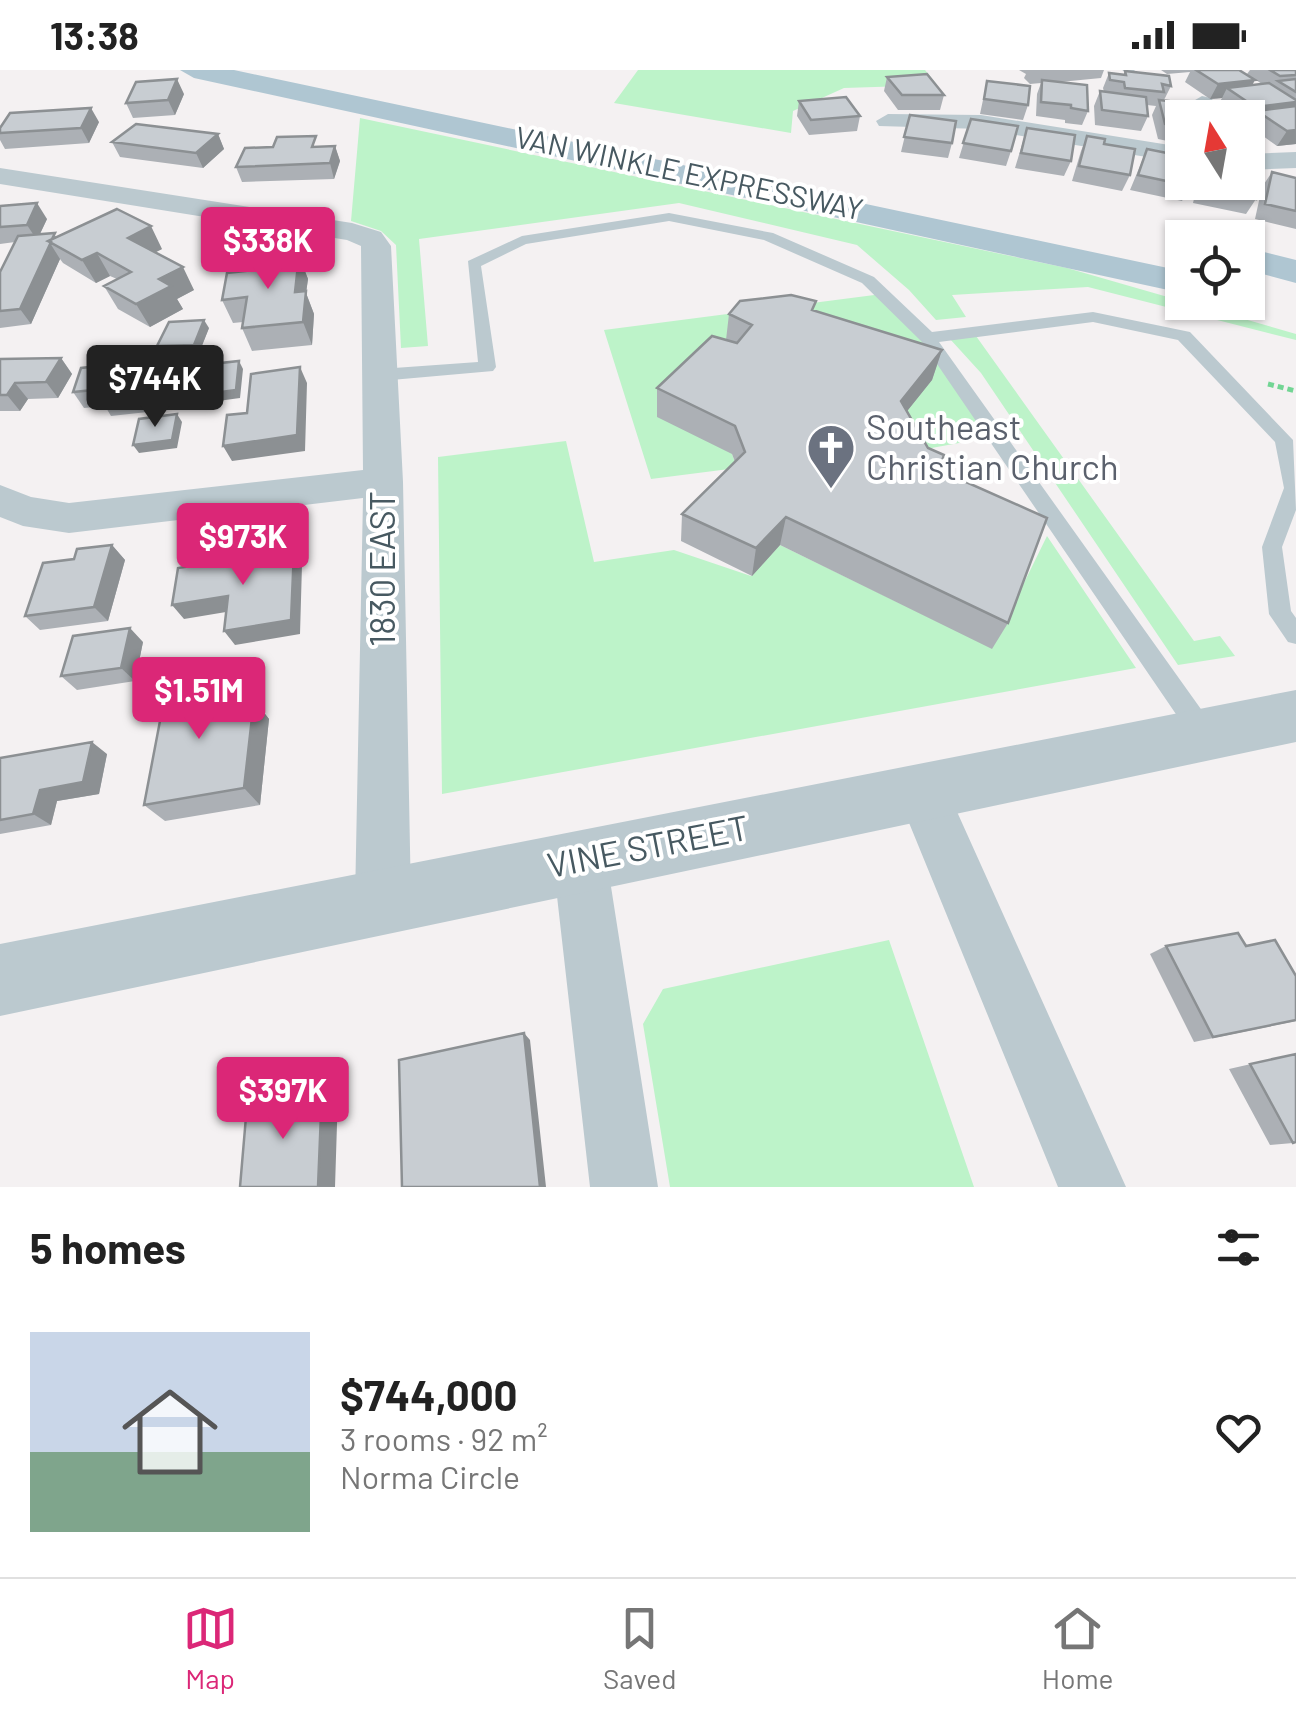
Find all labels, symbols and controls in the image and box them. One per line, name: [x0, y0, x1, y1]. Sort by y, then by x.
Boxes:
text: 13:38: [50, 12, 139, 58]
north arrow: [1165, 100, 1265, 200]
map controls: [1165, 100, 1265, 320]
street label: VAN WINKLE EXPRESSWAY: [512, 118, 867, 227]
pin: $338K: [198, 207, 338, 292]
text: $338K: [223, 220, 313, 258]
button: locate: [1165, 220, 1265, 320]
pin: $744K: [85, 345, 225, 430]
text: $744K: [109, 358, 201, 396]
place label: Southeast Christian Church: [866, 405, 1119, 487]
church icon: Southeast Christian Church: [805, 422, 857, 490]
street label: 1830 EAST: [360, 491, 402, 647]
pin: $973K: [173, 503, 313, 588]
text: $973K: [199, 516, 287, 554]
pin: $1.51M: [118, 657, 280, 742]
text: $1.51M: [154, 670, 244, 708]
street label: VINE STREET: [543, 805, 752, 885]
pin: $397K: [213, 1057, 353, 1142]
text: $397K: [239, 1070, 327, 1108]
icon: filters: [1211, 1220, 1266, 1275]
text: 5 homes: [30, 1222, 186, 1272]
text: $744,000: [340, 1369, 518, 1419]
icon: home: [110, 1372, 230, 1492]
icon: heart: [1211, 1405, 1266, 1460]
text: 3 rooms · 92 m²: [340, 1419, 548, 1457]
text: Norma Circle: [340, 1457, 520, 1495]
tab: Map: [183, 1601, 238, 1695]
tab: Saved: [603, 1601, 677, 1695]
tab: Home: [1042, 1601, 1113, 1695]

